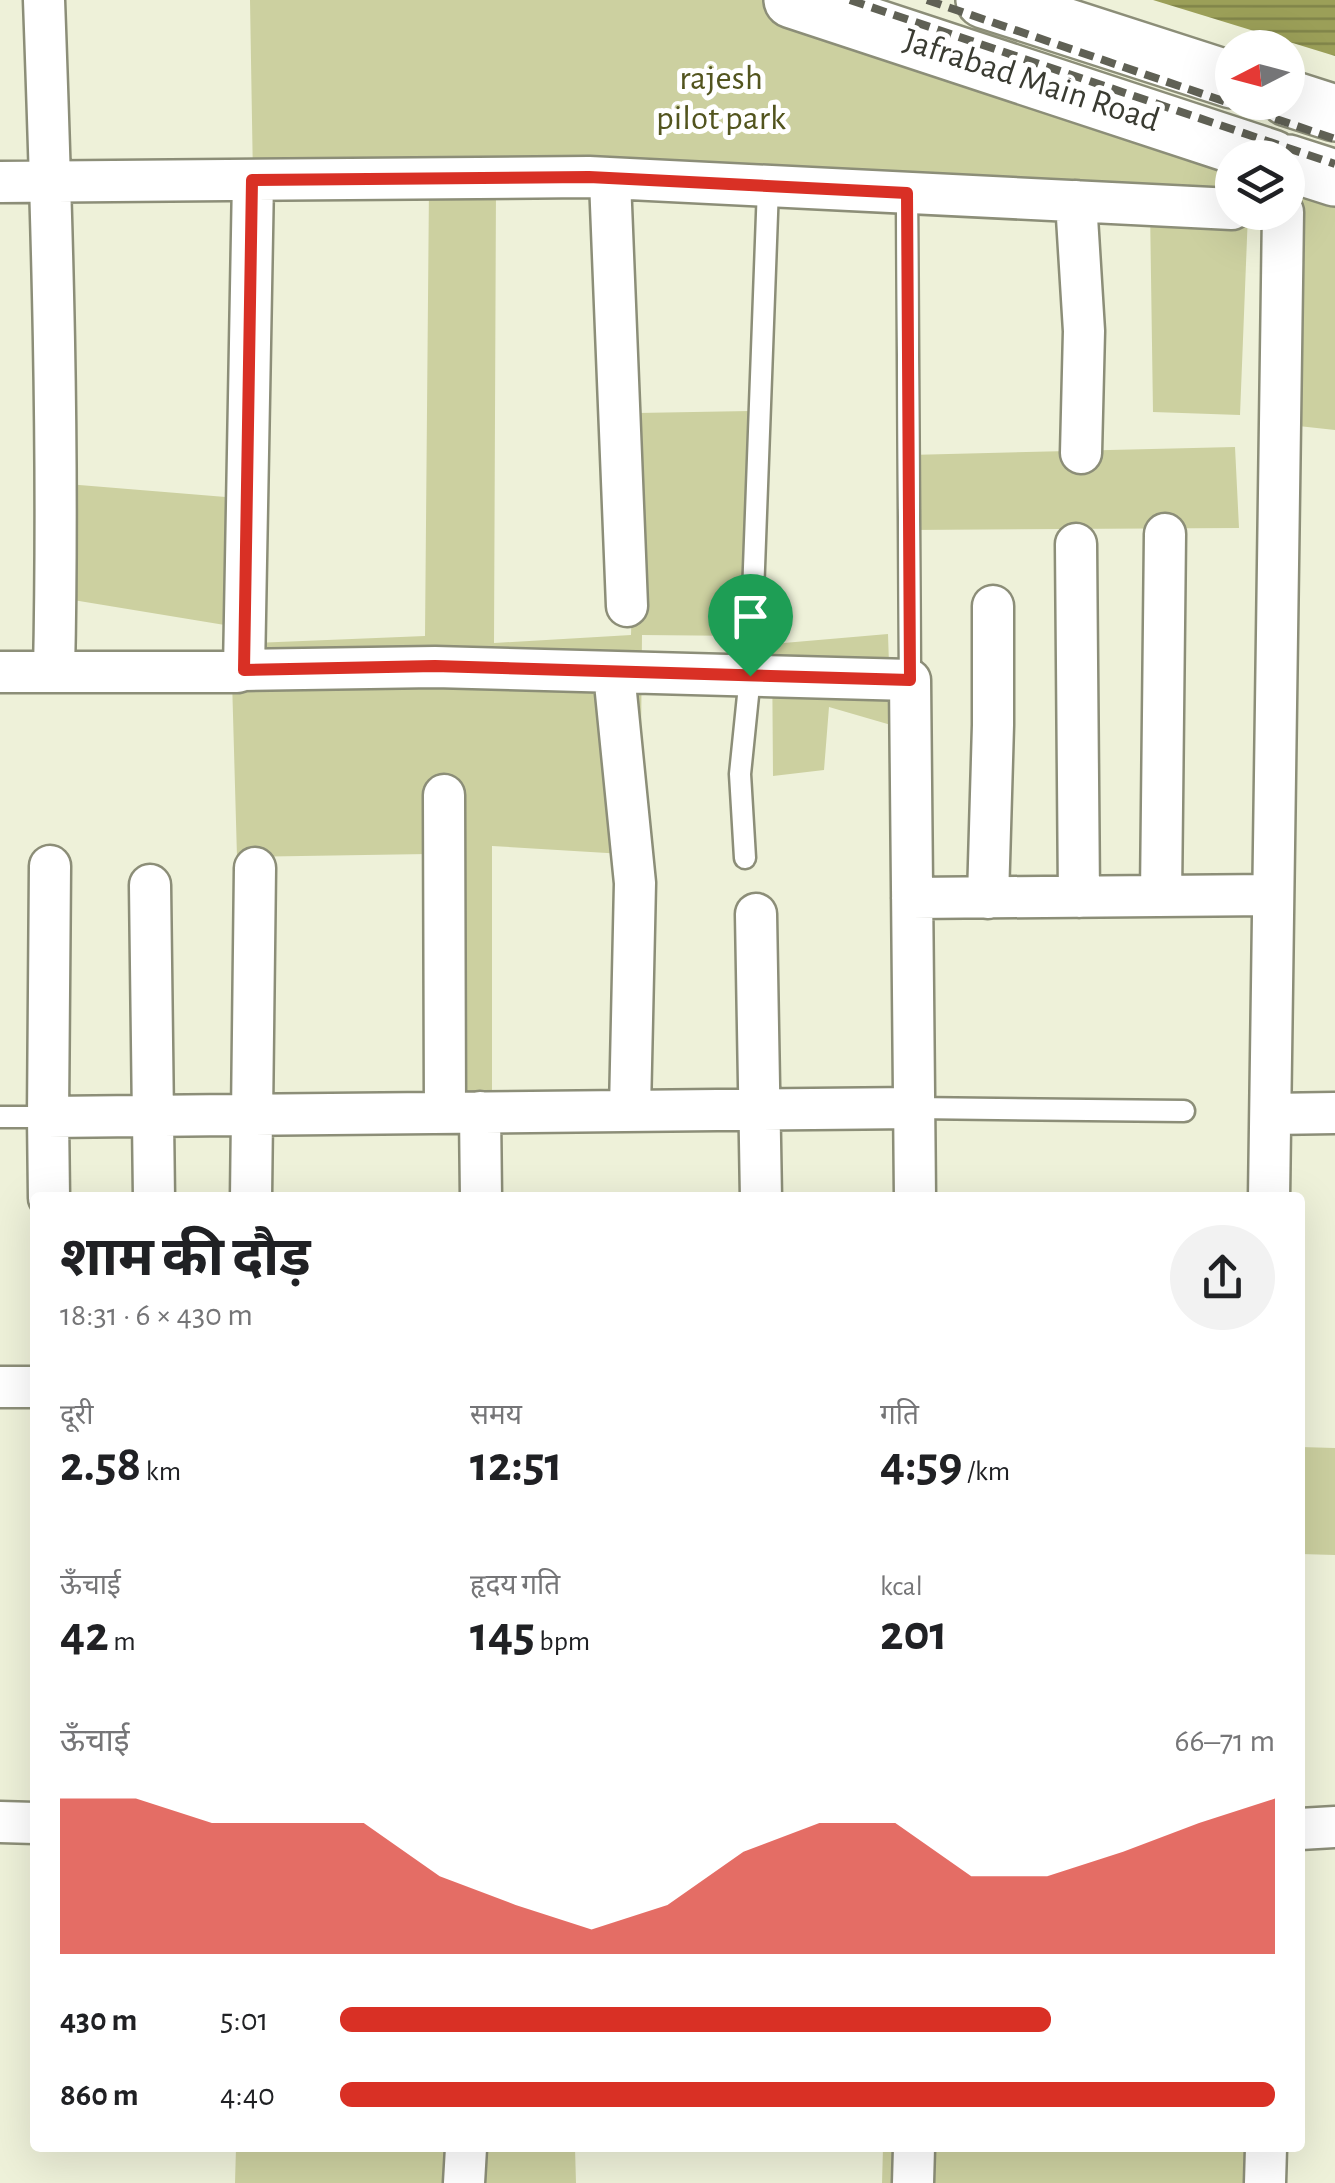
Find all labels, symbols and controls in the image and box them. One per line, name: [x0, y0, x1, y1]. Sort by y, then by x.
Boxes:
street label: Jafrabad Main Road: [899, 23, 1164, 138]
north arrow: [1215, 30, 1305, 120]
map controls: [1215, 30, 1305, 230]
park label: rajesh pilot park: [656, 61, 786, 136]
button: layers: [1215, 140, 1305, 230]
pin: [708, 574, 793, 677]
icon: arrive: [723, 589, 778, 644]
button: share: [1170, 1225, 1275, 1330]
text: शाम की दौड़: [60, 1231, 311, 1286]
text: 18:31 · 6 × 430 m: [60, 1299, 253, 1331]
text: दूरी: [60, 1402, 94, 1430]
text: समय: [470, 1402, 522, 1430]
text: गति: [880, 1402, 919, 1430]
text: 2.58: [60, 1440, 141, 1490]
text: 12:51: [470, 1440, 563, 1490]
text: 4:59: [880, 1440, 962, 1490]
text: km: [141, 1458, 181, 1486]
text: /km: [962, 1458, 1010, 1486]
text: ऊँचाई: [60, 1572, 121, 1600]
text: हृदय गति: [470, 1572, 560, 1600]
text: kcal: [880, 1573, 923, 1601]
text: 201: [880, 1609, 948, 1659]
text: 42: [60, 1610, 109, 1660]
text: 145: [470, 1610, 535, 1660]
text: m: [109, 1628, 136, 1656]
text: bpm: [535, 1628, 590, 1656]
text: ऊँचाई: [60, 1725, 129, 1757]
text: 66–71 m: [1174, 1725, 1275, 1757]
text: 430 m: [60, 2004, 137, 2036]
text: 5:01: [220, 2004, 269, 2036]
text: 860 m: [60, 2079, 139, 2111]
text: 4:40: [220, 2079, 275, 2111]

